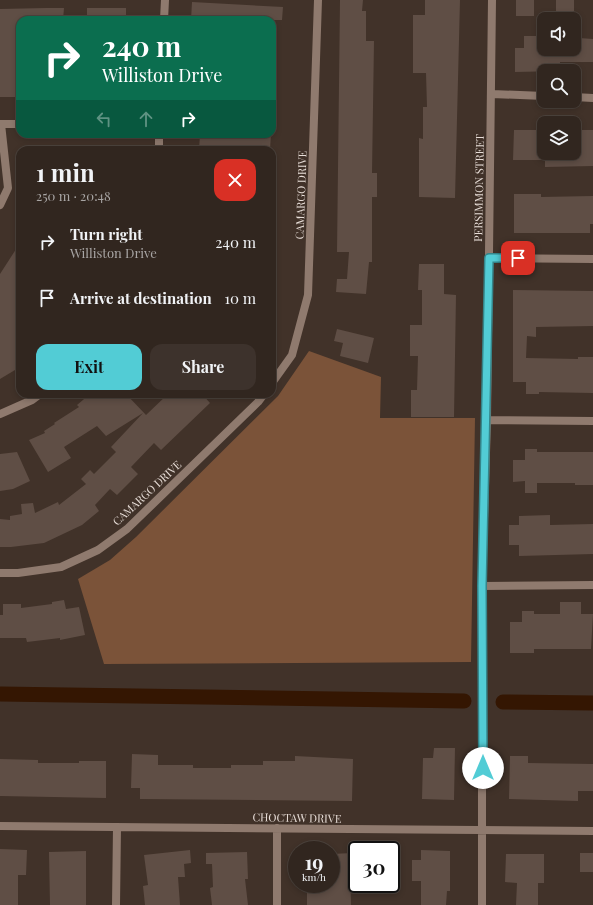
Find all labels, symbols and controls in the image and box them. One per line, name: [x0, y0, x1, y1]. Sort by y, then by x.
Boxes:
map controls: [537, 12, 581, 160]
button: sound: [537, 12, 581, 56]
text: 240 m: [102, 27, 181, 64]
icon: right: [36, 32, 88, 84]
text: Williston Drive: [102, 63, 222, 87]
button: search: [537, 64, 581, 108]
icon: left: [93, 108, 115, 130]
icon: ahead: [135, 108, 157, 130]
icon: right: [177, 108, 199, 130]
button: layers: [537, 116, 581, 160]
street label: PERSIMMON STREET: [470, 134, 487, 242]
street label: CAMARGO DRIVE: [291, 150, 310, 240]
text: 1 min: [36, 156, 95, 188]
button: close: [214, 159, 256, 201]
text: 250 m · 20:48: [36, 187, 111, 204]
text: Turn right: [70, 224, 143, 244]
icon: right: [36, 231, 58, 253]
text: 240 m: [215, 232, 256, 252]
pin: [501, 241, 535, 275]
text: Williston Drive: [70, 244, 157, 261]
icon: arrive: [507, 247, 529, 269]
icon: arrive: [36, 287, 58, 309]
text: Arrive at destination: [70, 288, 212, 308]
text: 10 m: [224, 288, 256, 308]
button: Exit: [36, 344, 142, 390]
button: Share: [150, 344, 256, 390]
street label: CAMARGO DRIVE: [109, 457, 184, 528]
position arrow: [462, 747, 504, 789]
street label: CHOCTAW DRIVE: [252, 809, 342, 826]
speed limit sign: 30: [348, 841, 400, 893]
text: 19: [305, 848, 323, 875]
text: km/h: [302, 870, 326, 884]

